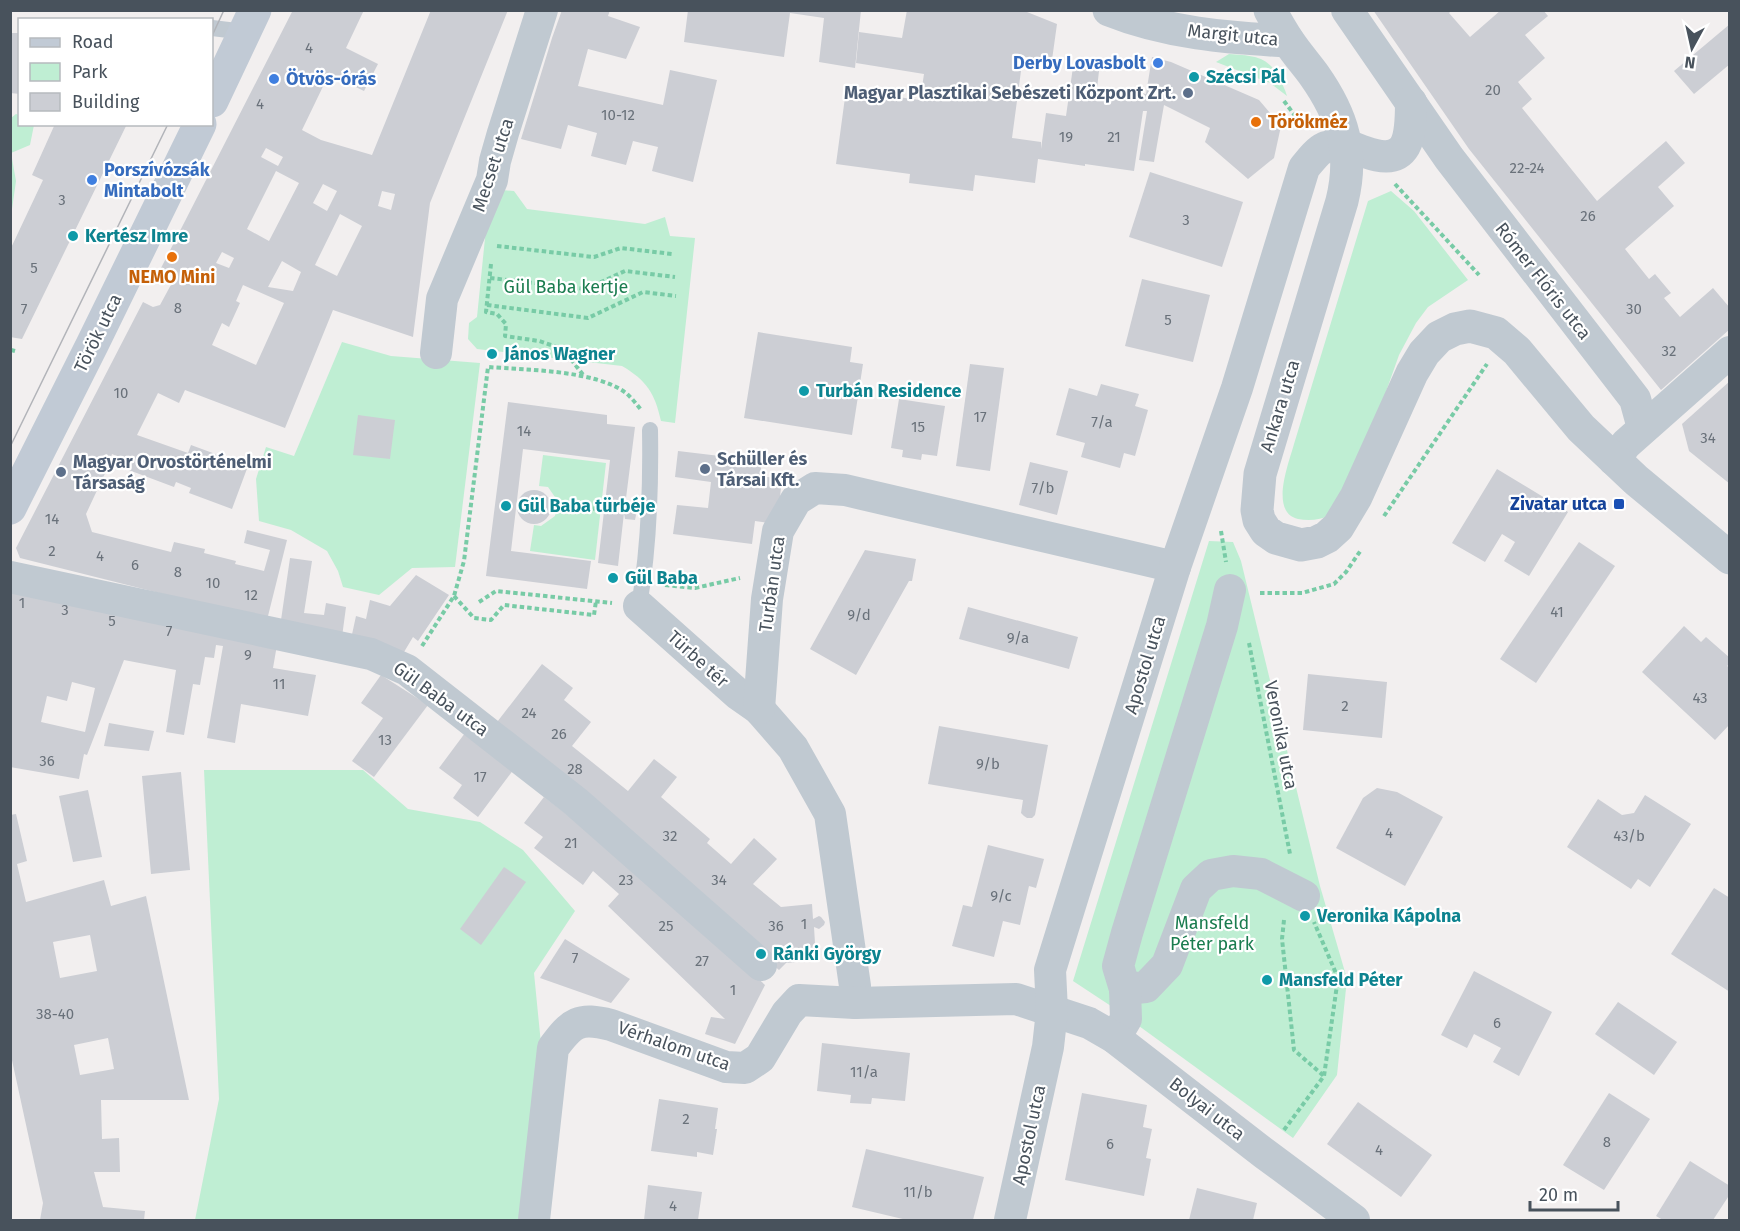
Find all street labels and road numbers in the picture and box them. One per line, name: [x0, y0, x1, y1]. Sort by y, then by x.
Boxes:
street label: Margit utca: [1187, 19, 1279, 51]
street label: Mecset utca: [468, 116, 518, 214]
street label: Rómer Flóris utca: [1490, 218, 1596, 344]
street label: Török utca: [70, 290, 126, 376]
street label: Ankara utca: [1256, 357, 1304, 455]
street label: Turbán utca: [754, 535, 790, 633]
street label: Apostol utca: [1120, 613, 1170, 717]
street label: Türbe tér: [663, 626, 733, 692]
street label: Gül Baba utca: [389, 657, 493, 741]
street label: Veronika utca: [1260, 679, 1302, 791]
street label: Vérhalom utca: [615, 1017, 733, 1075]
street label: Bolyai utca: [1165, 1073, 1249, 1145]
street label: Apostol utca: [1008, 1083, 1050, 1187]

